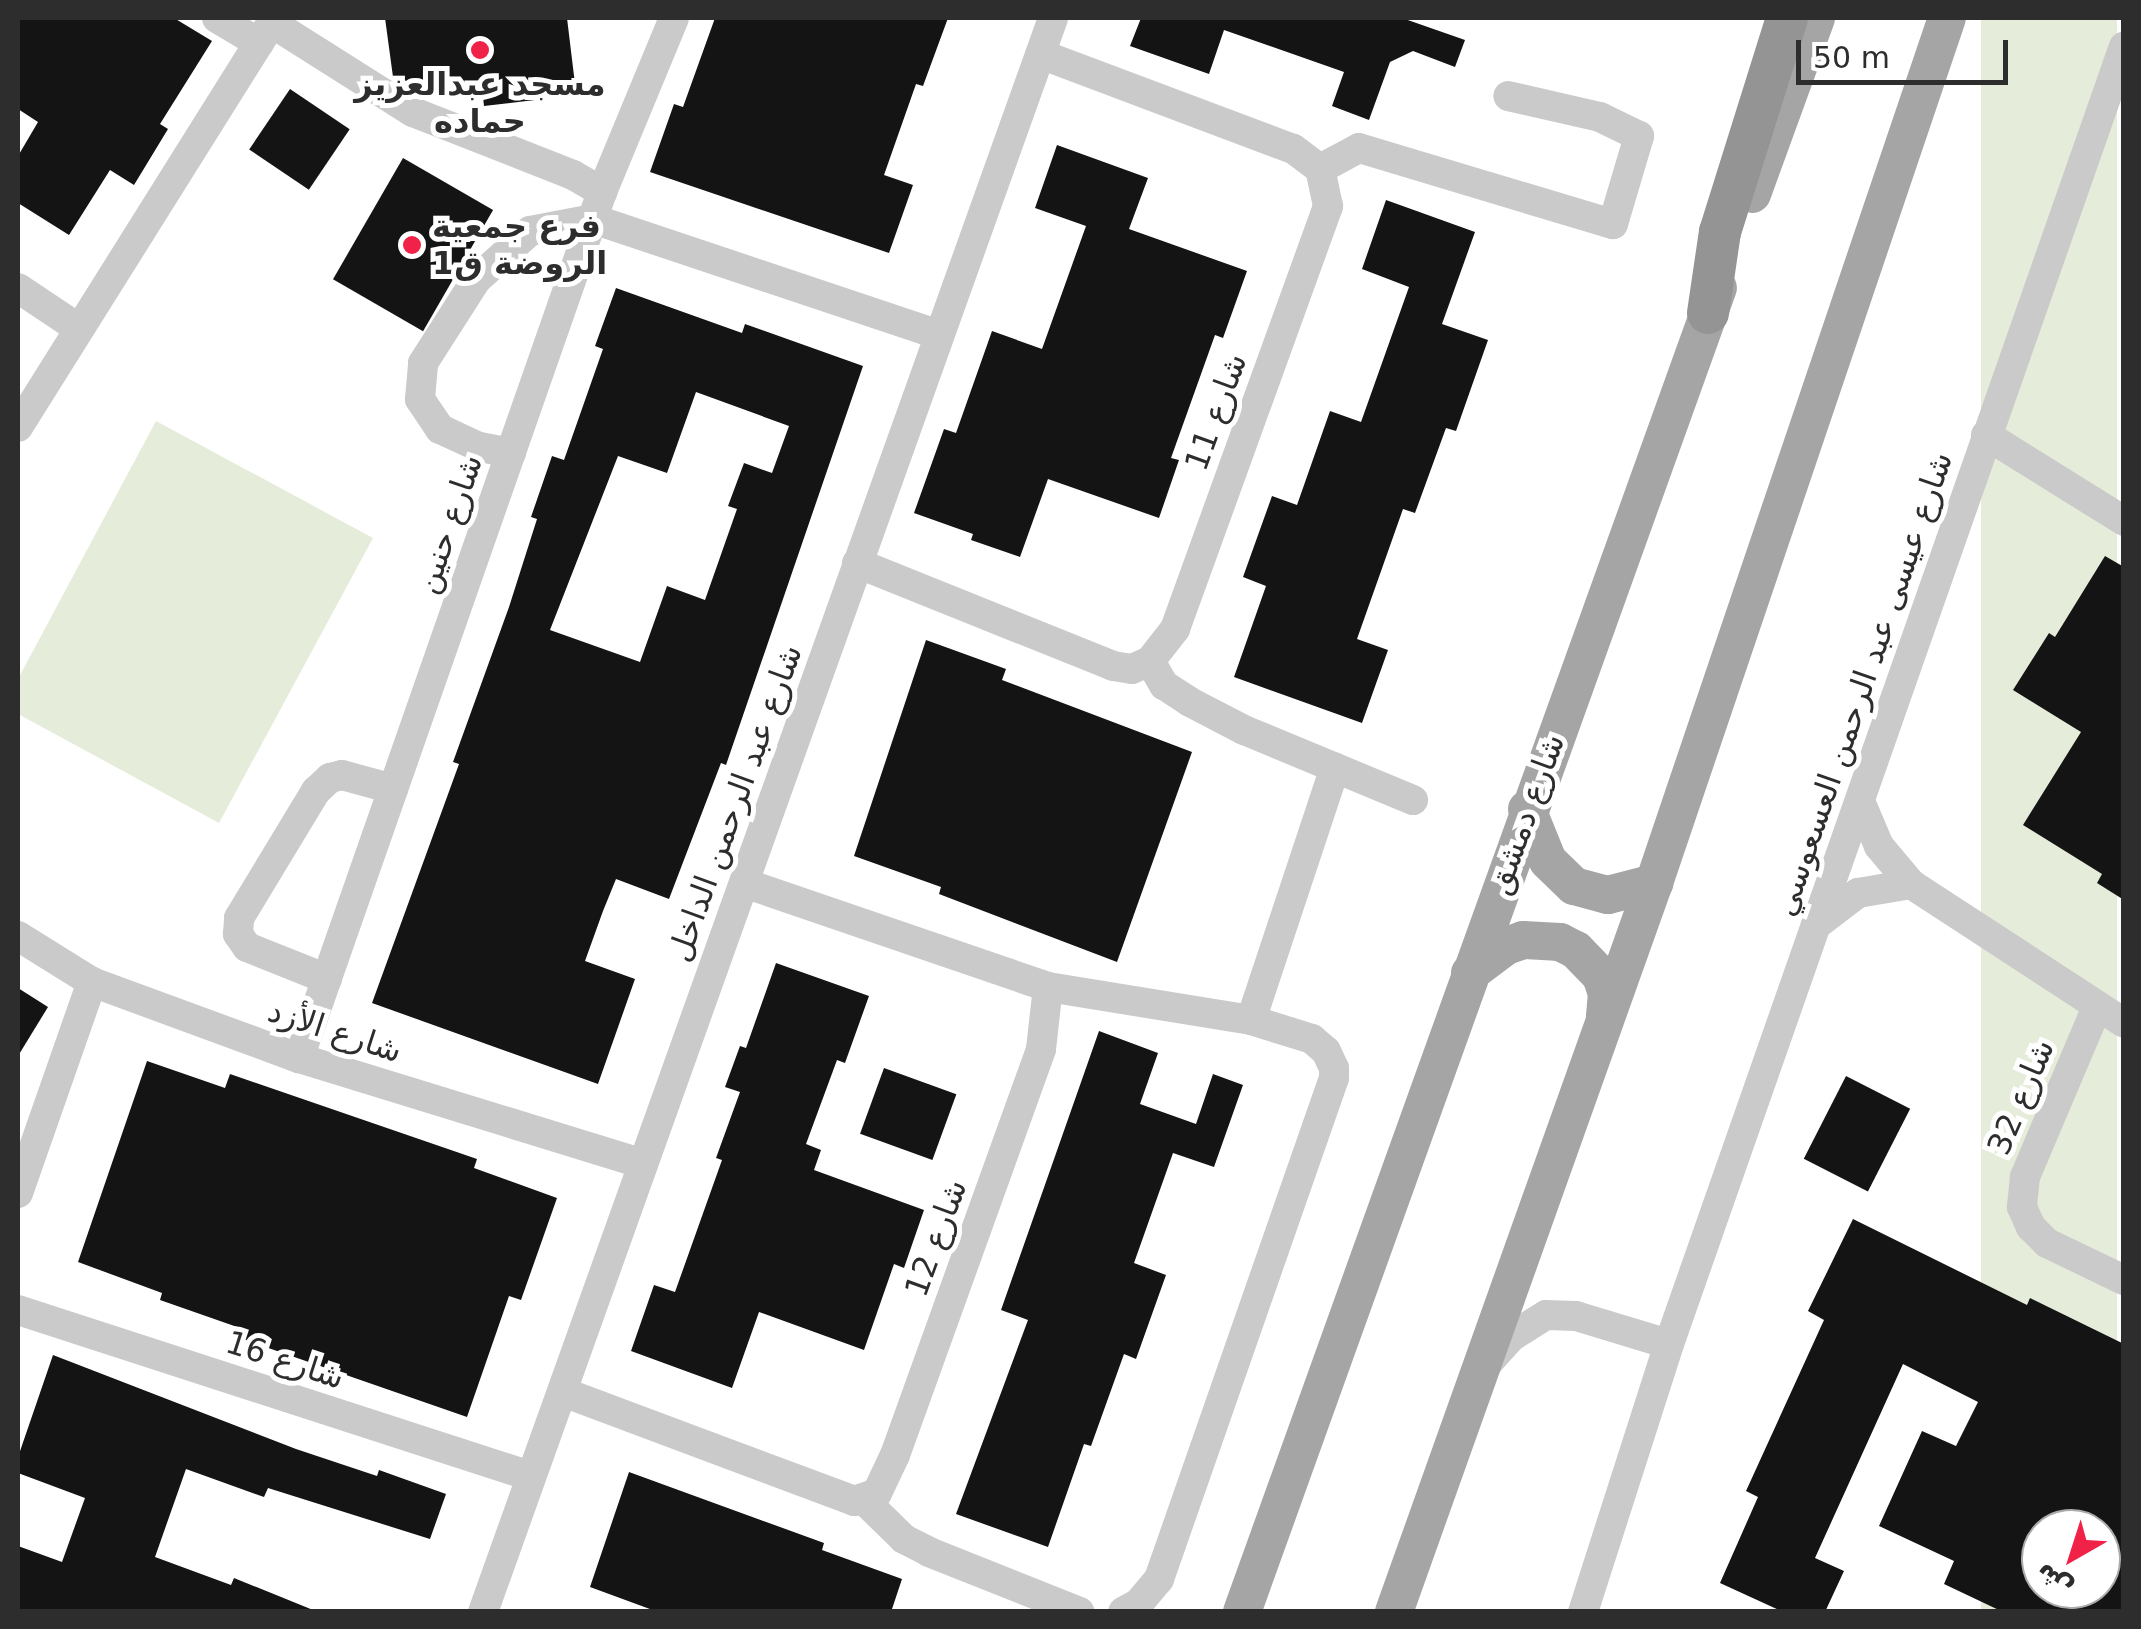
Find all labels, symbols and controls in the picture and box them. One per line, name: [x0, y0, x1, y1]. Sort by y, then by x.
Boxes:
scale bar: [1801, 20, 2014, 82]
marker: مسجد عبدالعزيز حماده: [469, 39, 491, 61]
text: 50 m: [1813, 40, 1890, 75]
place label: مسجد عبدالعزيز حماده: [354, 66, 606, 141]
place label: فرع جمعية الروضة ق1: [432, 208, 607, 283]
marker: فرع جمعية الروضة ق1: [401, 234, 423, 256]
street label: شارع 11: [1177, 348, 1255, 476]
street label: شارع عيسى عبد الرحمن العسعوسي: [1765, 447, 1961, 921]
street label: شارع حنين: [407, 449, 491, 599]
street label: شارع عبد الرحمن الداخل: [660, 639, 810, 967]
street label: شارع دمشق: [1479, 729, 1573, 899]
street label: شارع الأزد: [263, 991, 407, 1071]
street label: شارع 32: [1979, 1033, 2063, 1161]
street label: شارع 12: [897, 1174, 975, 1302]
street label: شارع 16: [221, 1323, 349, 1397]
north arrow: [2021, 1509, 2121, 1609]
text: ش: [2028, 1556, 2078, 1606]

